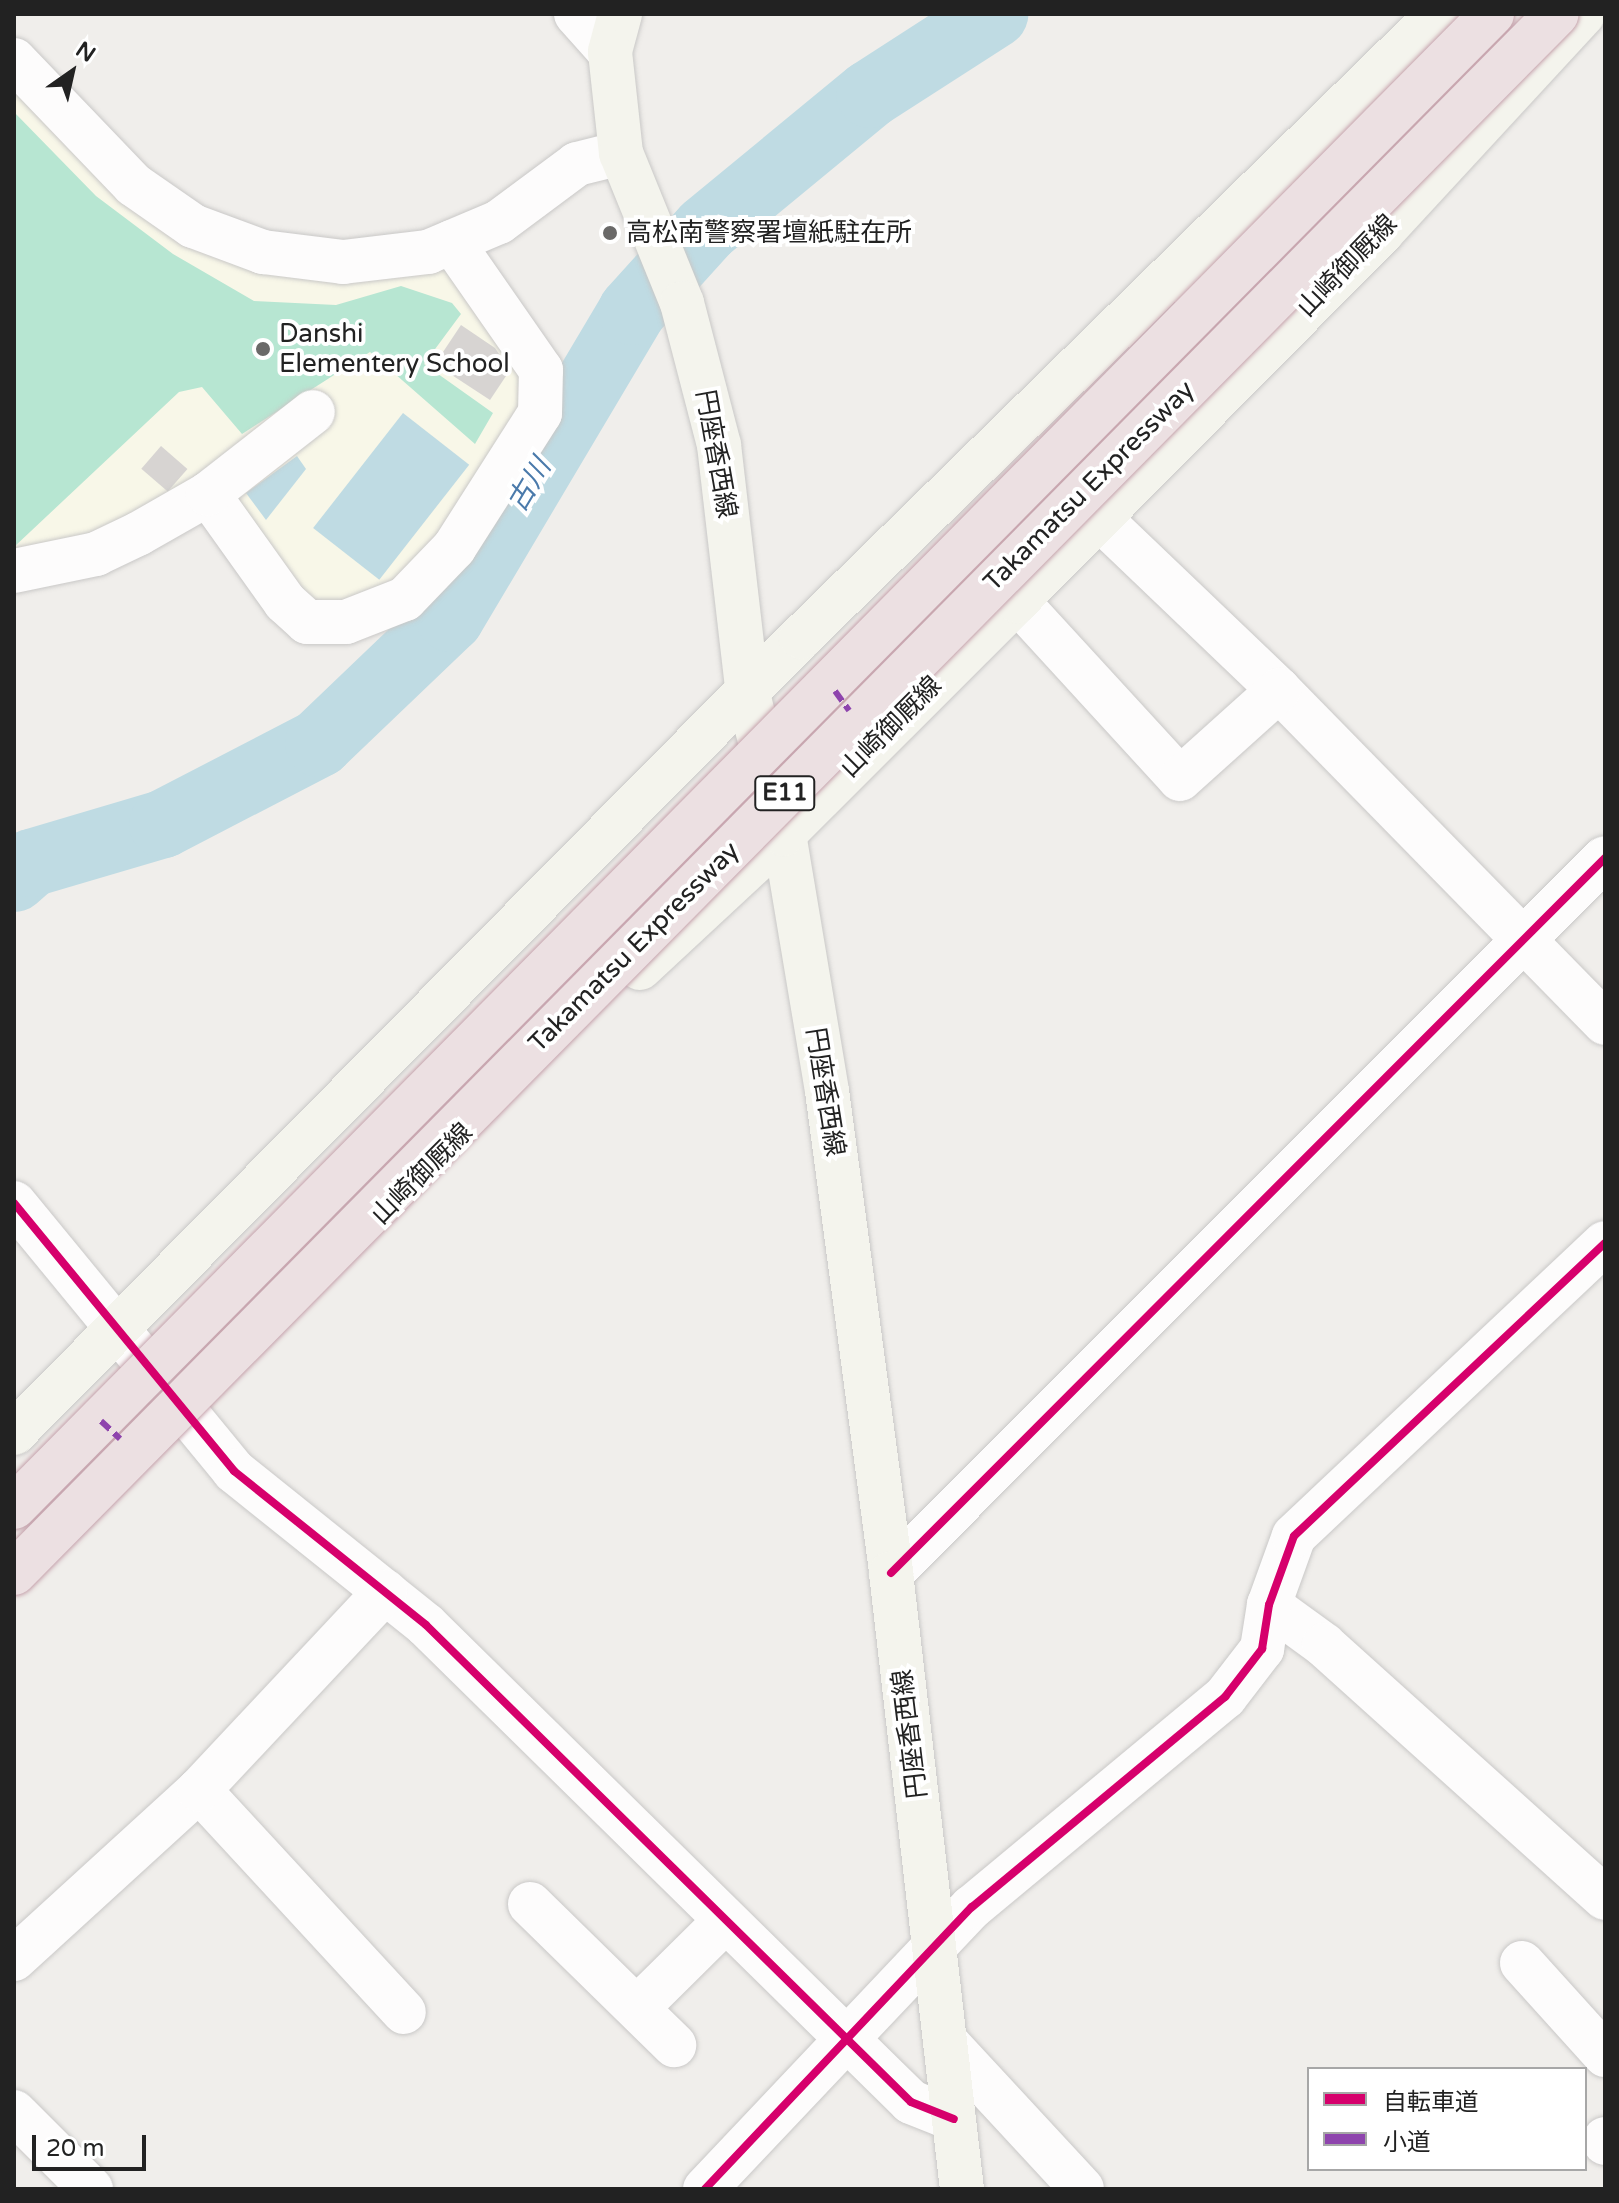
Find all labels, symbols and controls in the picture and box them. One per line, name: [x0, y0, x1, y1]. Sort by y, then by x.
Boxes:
north arrow: [32, 32, 112, 112]
text: N: [71, 36, 100, 68]
street label: 山崎御厩線: [1291, 208, 1403, 324]
place label: 高松南警察署壇紙駐在所: [626, 217, 912, 249]
marker: 高松南警察署壇紙駐在所: [601, 224, 619, 242]
place label: Danshi Elementery School: [279, 318, 510, 380]
marker: Danshi Elementery School: [254, 340, 272, 358]
street label: Takamatsu Expressway: [977, 374, 1201, 598]
street label: 円座香西線: [689, 387, 743, 521]
water label: 古川: [500, 452, 558, 518]
street label: 山崎御厩線: [834, 670, 948, 784]
road number: E11: [753, 773, 817, 813]
street label: Takamatsu Expressway: [522, 835, 746, 1059]
street label: 円座香西線: [799, 1025, 851, 1159]
street label: 山崎御厩線: [365, 1117, 479, 1231]
street label: 円座香西線: [887, 1668, 933, 1800]
legend: [1307, 2067, 1587, 2171]
text: 自転車道: [1383, 2088, 1479, 2117]
scale bar: [36, 2119, 150, 2169]
text: 小道: [1383, 2128, 1431, 2157]
text: 20 m: [46, 2134, 104, 2163]

